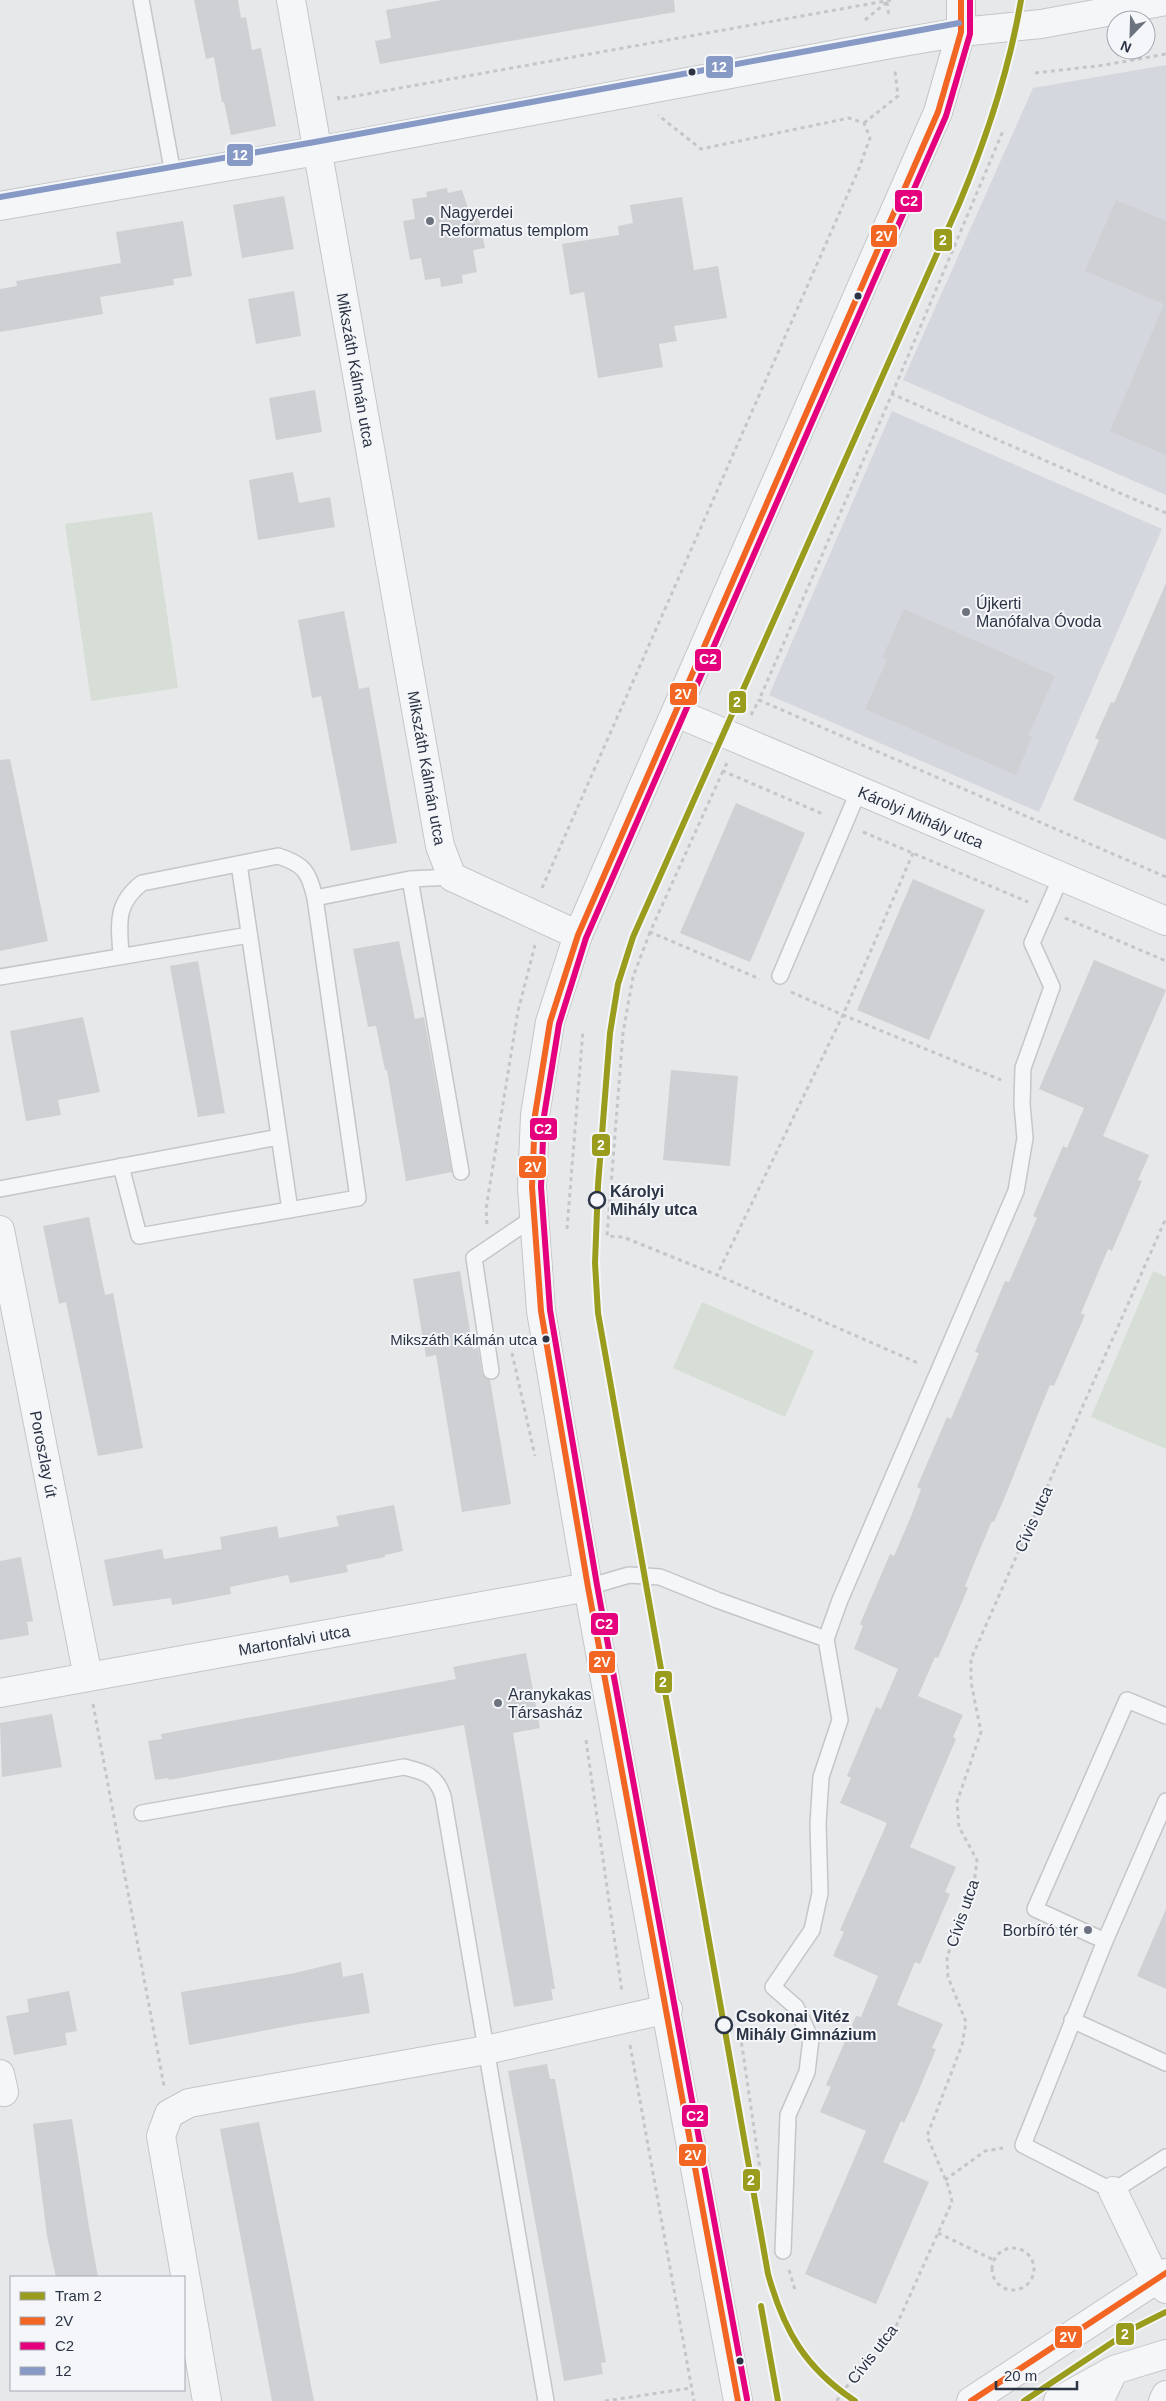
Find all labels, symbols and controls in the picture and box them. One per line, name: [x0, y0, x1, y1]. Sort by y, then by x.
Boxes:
north arrow: [1106, 10, 1156, 60]
text: N: [1118, 38, 1134, 56]
line badge: 12: [705, 55, 734, 79]
text: 12: [711, 59, 727, 75]
unlabelled marker: [687, 67, 697, 77]
line badge: 12: [226, 143, 254, 167]
text: 12: [232, 147, 248, 163]
line badge: C2: [894, 189, 923, 213]
text: C2: [900, 193, 918, 209]
place label: Nagyerdei Reformatus templom: [440, 204, 589, 239]
marker: Nagyerdei Reformatus templom: [424, 215, 436, 227]
line badge: 2V: [870, 224, 898, 248]
text: 2V: [875, 228, 893, 244]
line badge: 2: [933, 228, 953, 252]
text: 2: [939, 232, 947, 248]
unlabelled marker: [853, 291, 863, 301]
street label: Mikszáth Kálmán utca: [334, 292, 377, 449]
place label: Újkerti Manófalva Óvoda: [976, 594, 1102, 630]
marker: Újkerti Manófalva Óvoda: [960, 606, 972, 618]
line badge: C2: [694, 648, 722, 672]
text: C2: [699, 651, 717, 667]
line badge: 2V: [669, 682, 698, 706]
text: 2V: [674, 686, 692, 702]
street label: Mikszáth Kálmán utca: [405, 690, 448, 847]
line badge: 2: [728, 690, 747, 714]
text: 2: [733, 694, 741, 710]
street label: Károlyi Mihály utca: [856, 783, 986, 852]
line badge: C2: [529, 1117, 558, 1141]
text: C2: [534, 1121, 552, 1137]
line badge: 2: [591, 1133, 611, 1157]
text: 2: [597, 1137, 605, 1153]
line badge: 2V: [518, 1155, 547, 1179]
text: 2V: [524, 1159, 542, 1175]
place label: Károlyi Mihály utca: [610, 1183, 697, 1218]
marker: Károlyi Mihály utca: [588, 1191, 606, 1209]
place label: Mikszáth Kálmán utca: [390, 1331, 538, 1348]
marker: Mikszáth Kálmán utca: [541, 1334, 551, 1344]
street label: Poroszlay út: [27, 1409, 60, 1499]
street label: Cívis utca: [1011, 1484, 1056, 1555]
line badge: C2: [590, 1612, 619, 1636]
text: C2: [595, 1616, 613, 1632]
street label: Martonfalvi utca: [237, 1622, 351, 1659]
line badge: 2V: [588, 1650, 616, 1674]
text: 2V: [593, 1654, 611, 1670]
line badge: 2: [654, 1670, 673, 1694]
text: 2: [659, 1674, 667, 1690]
place label: Aranykakas Társasház: [508, 1686, 592, 1721]
marker: Aranykakas Társasház: [492, 1697, 504, 1709]
street label: Cívis utca: [943, 1877, 982, 1949]
place label: Borbíró tér: [1002, 1922, 1079, 1939]
marker: Borbíró tér: [1082, 1924, 1094, 1936]
place label: Csokonai Vitéz Mihály Gimnázium: [736, 2008, 876, 2043]
marker: Csokonai Vitéz Mihály Gimnázium: [715, 2016, 733, 2034]
line badge: C2: [681, 2104, 709, 2128]
text: C2: [686, 2108, 704, 2124]
line badge: 2V: [678, 2143, 707, 2167]
text: 2V: [684, 2147, 702, 2163]
line badge: 2: [742, 2168, 761, 2192]
text: 2: [747, 2172, 755, 2188]
legend: [10, 2276, 185, 2391]
text: Tram 2: [55, 2287, 102, 2304]
text: 2V: [55, 2312, 73, 2329]
street label: Cívis utca: [844, 2321, 901, 2387]
line badge: 2: [1115, 2322, 1135, 2346]
line badge: 2V: [1054, 2325, 1083, 2349]
text: 2: [1121, 2326, 1129, 2342]
text: 2V: [1059, 2329, 1077, 2345]
text: C2: [55, 2337, 74, 2354]
unlabelled marker: [735, 2356, 745, 2366]
scale bar: [996, 2358, 1077, 2390]
text: 12: [55, 2362, 72, 2379]
text: 20 m: [1004, 2367, 1037, 2384]

